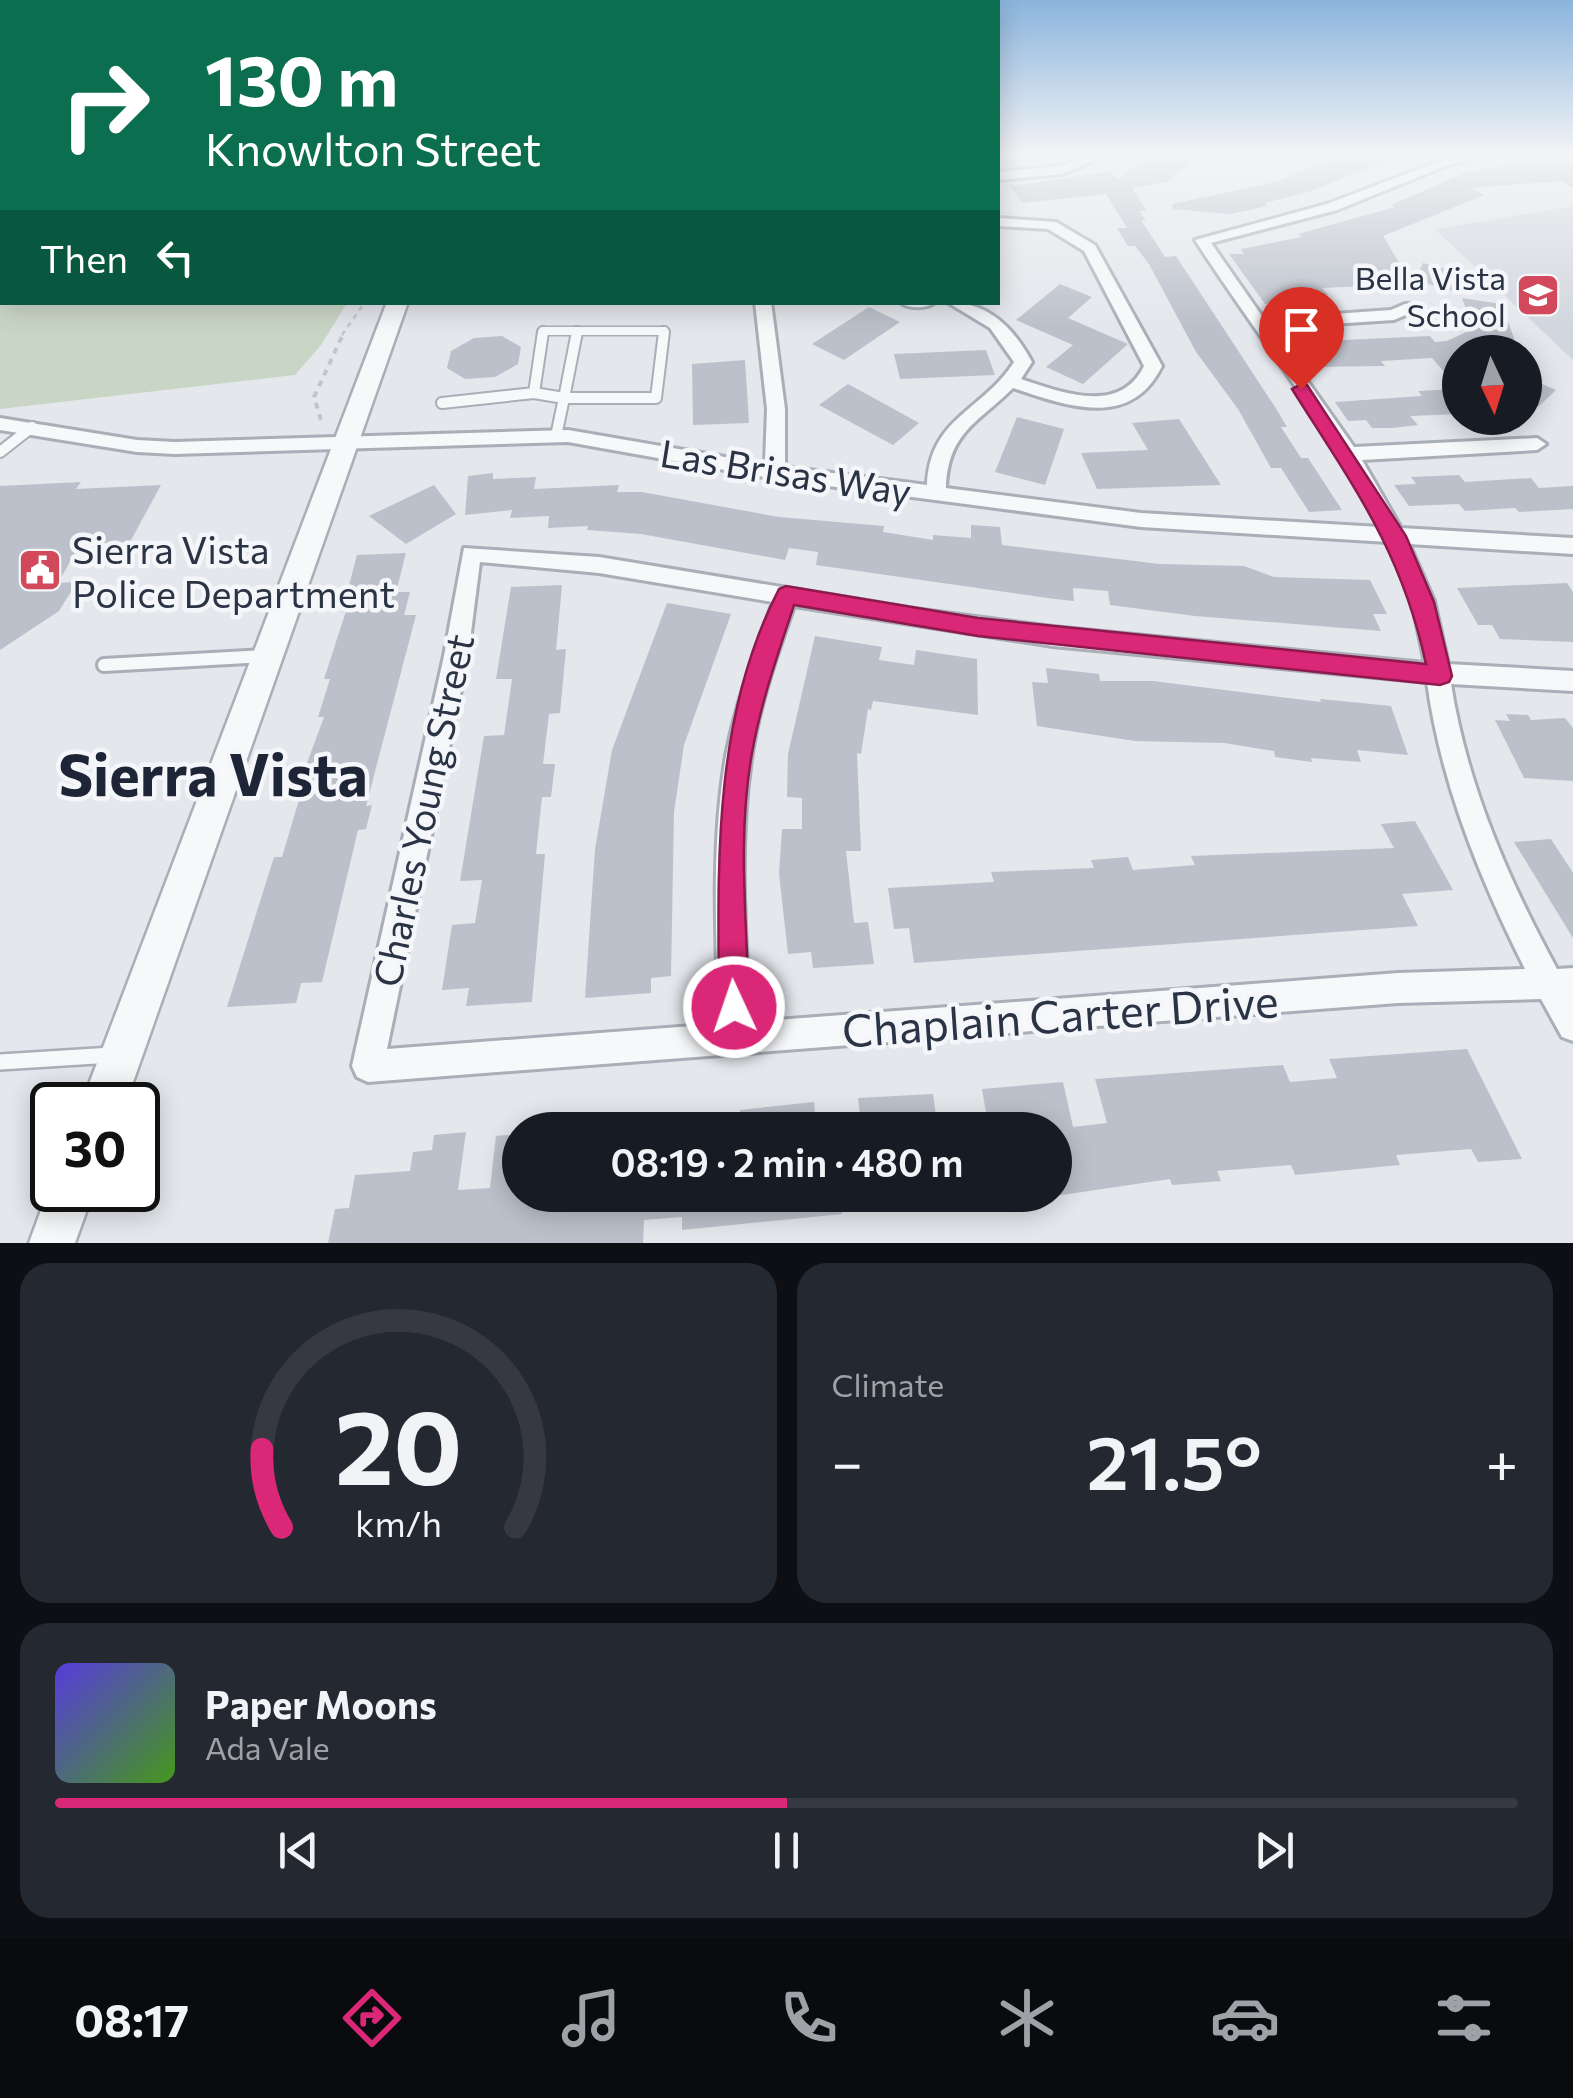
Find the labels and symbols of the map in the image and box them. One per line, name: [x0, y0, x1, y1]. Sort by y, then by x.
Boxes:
place label: Bella Vista School: [1355, 257, 1506, 334]
school or university icon: Bella Vista School: [1515, 272, 1561, 318]
pin: [1259, 287, 1344, 390]
north arrow: [1442, 335, 1542, 435]
street label: Las Brisas Way: [657, 428, 915, 514]
place label: Sierra Vista Police Department: [72, 525, 395, 616]
public building icon: Sierra Vista Police Department: [17, 547, 63, 593]
street label: Charles Young Street: [362, 629, 482, 991]
district label: Sierra Vista: [58, 737, 368, 808]
position arrow: [682, 955, 786, 1059]
street label: Chaplain Carter Drive: [840, 971, 1280, 1057]
speed limit sign: 30: [30, 1082, 160, 1212]

